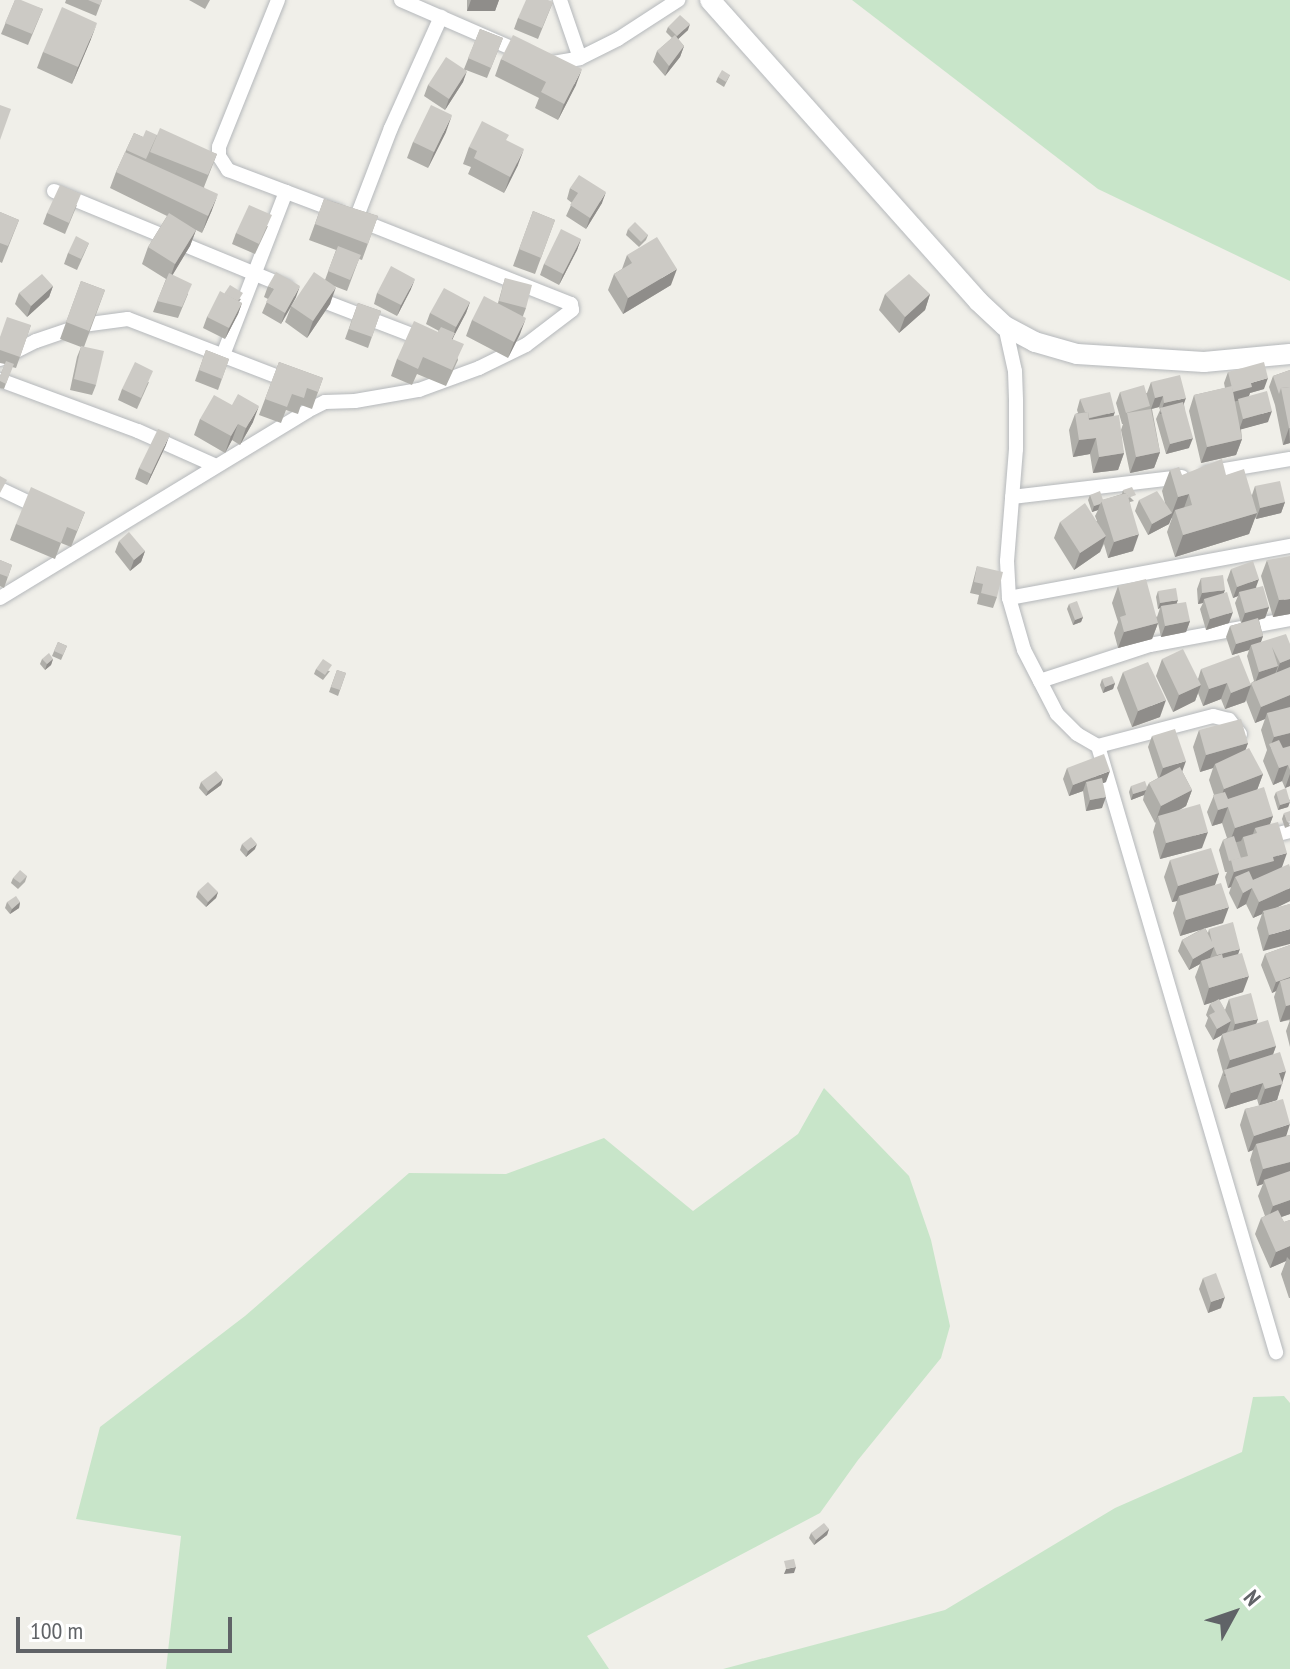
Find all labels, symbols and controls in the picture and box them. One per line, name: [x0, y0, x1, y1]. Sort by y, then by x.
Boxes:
north arrow: [1194, 1573, 1274, 1653]
text: N: [1238, 1584, 1267, 1611]
scale bar: [20, 1601, 236, 1651]
text: 100 m: [30, 1615, 83, 1646]

